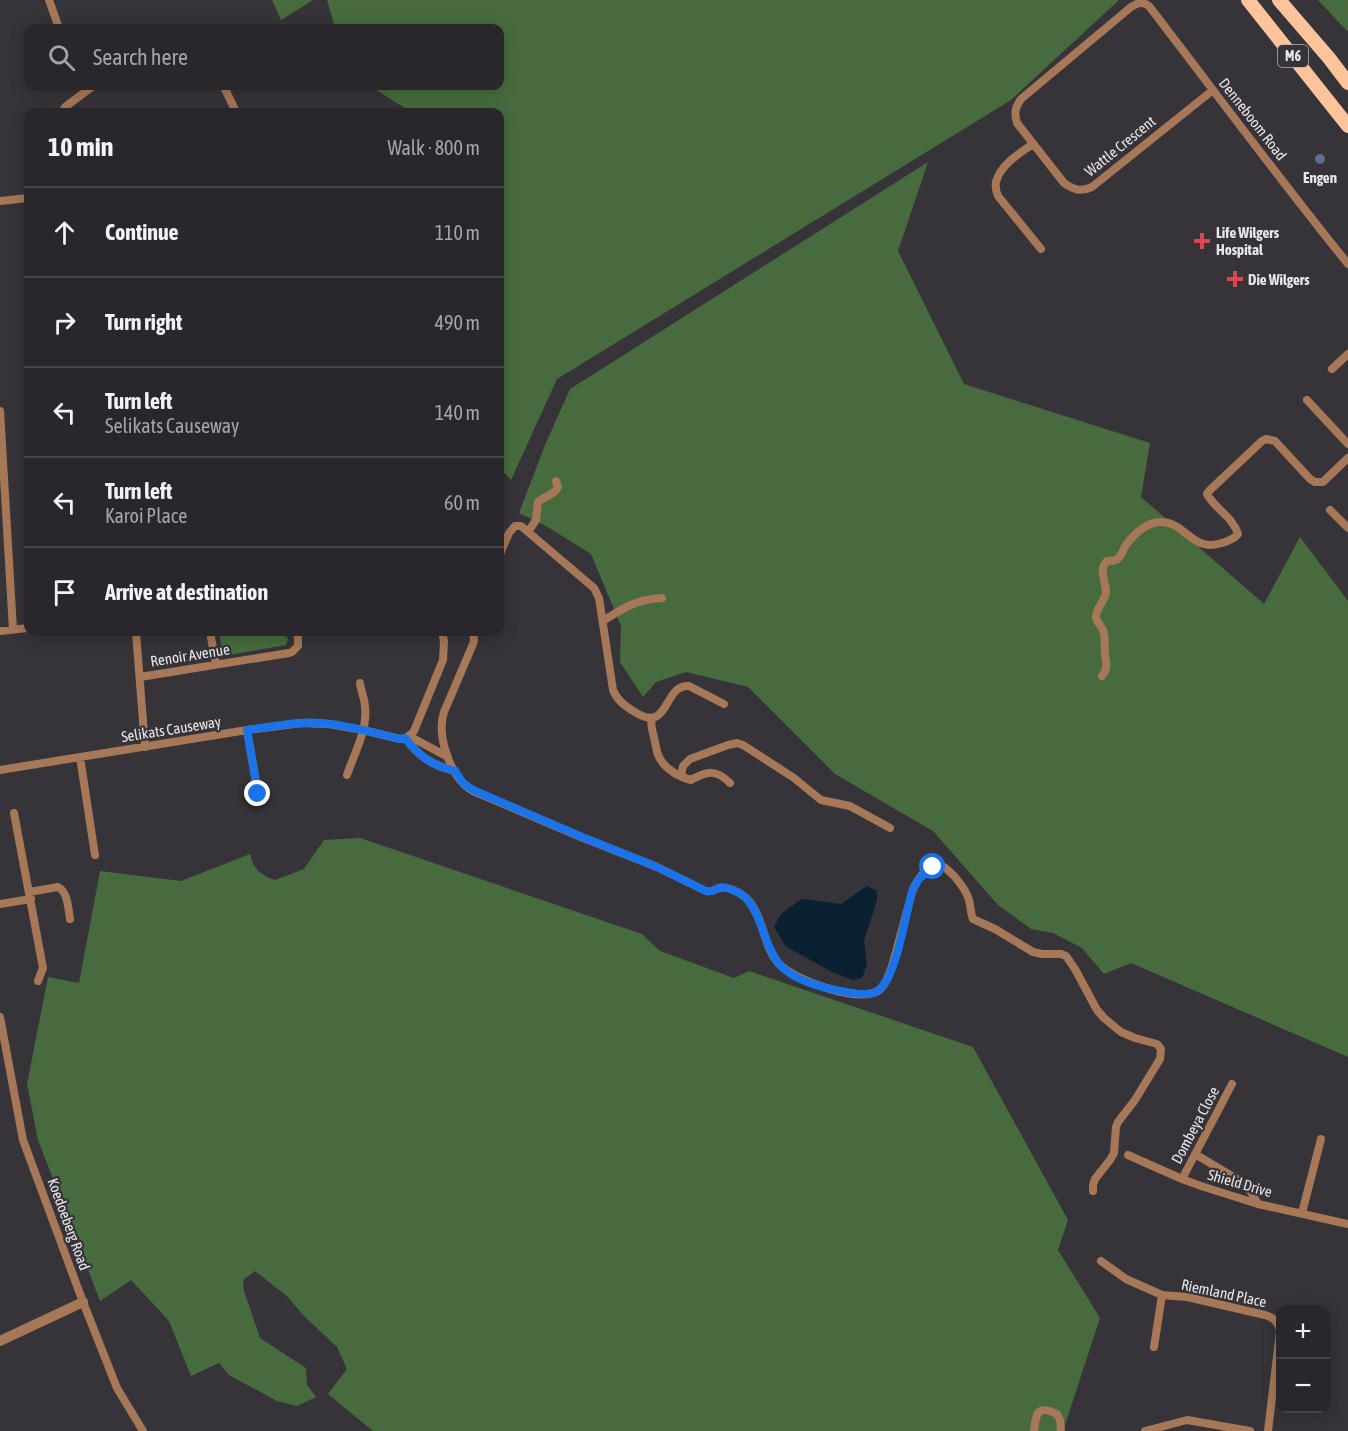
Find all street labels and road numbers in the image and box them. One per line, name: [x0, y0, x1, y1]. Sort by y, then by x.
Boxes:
road number: M6: [1278, 45, 1308, 67]
street label: Denneboom Road: [1216, 75, 1290, 163]
street label: Wattle Crescent: [1081, 112, 1159, 180]
street label: Renoir Avenue: [149, 640, 231, 670]
street label: Selikats Causeway: [120, 713, 222, 745]
street label: Dombeya Close: [1168, 1083, 1223, 1166]
street label: Shield Drive: [1206, 1166, 1274, 1200]
street label: Koedoeberg Road: [44, 1176, 94, 1272]
street label: Riemland Place: [1180, 1276, 1268, 1310]

